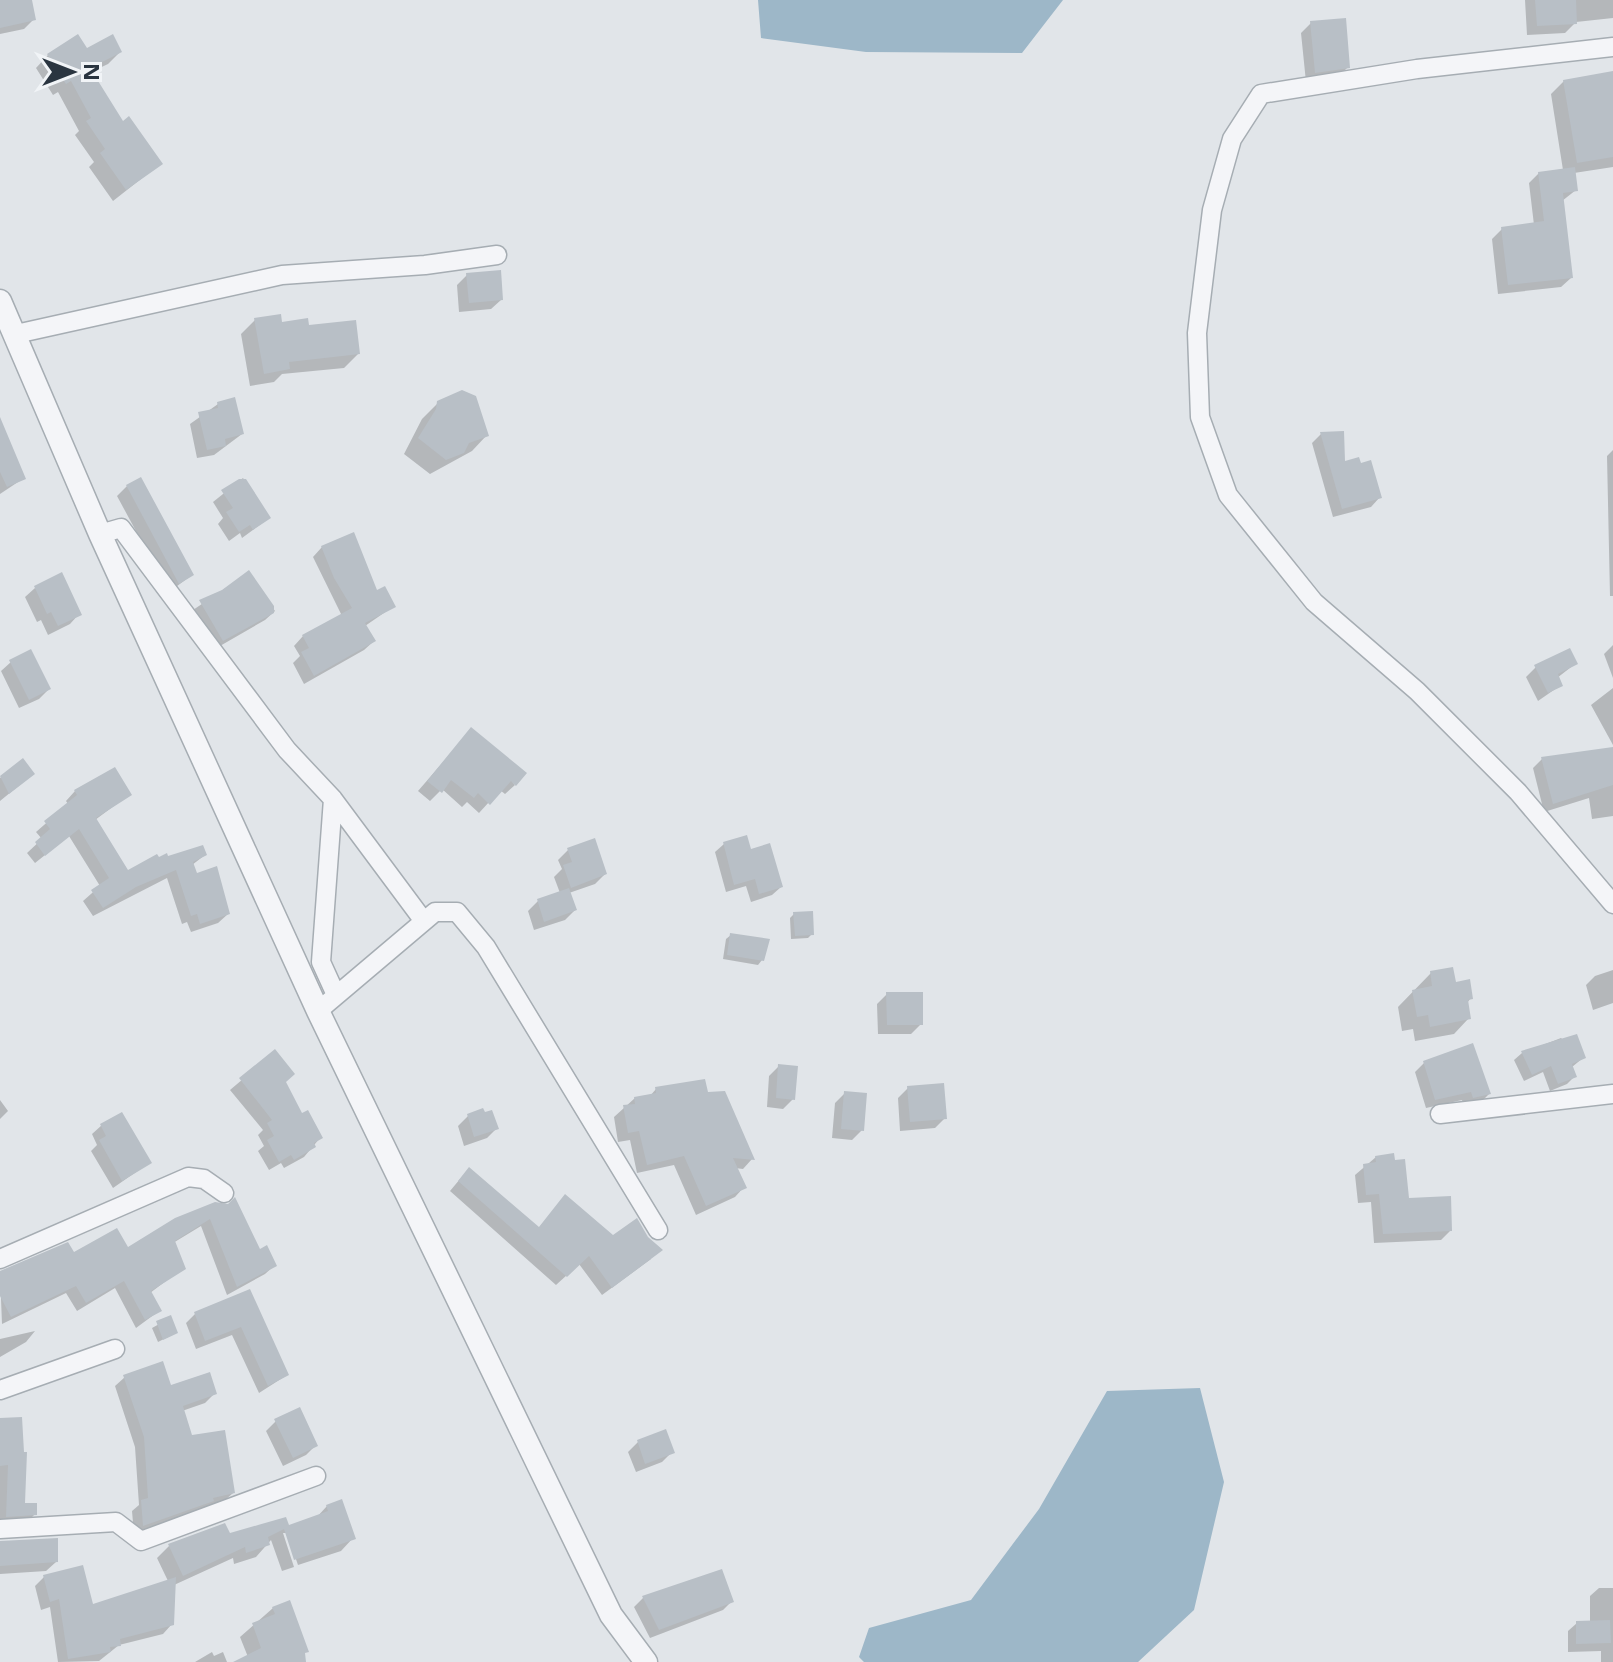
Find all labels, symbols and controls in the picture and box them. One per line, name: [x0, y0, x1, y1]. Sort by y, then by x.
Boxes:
north arrow: [32, 32, 112, 112]
text: N: [78, 63, 108, 81]

